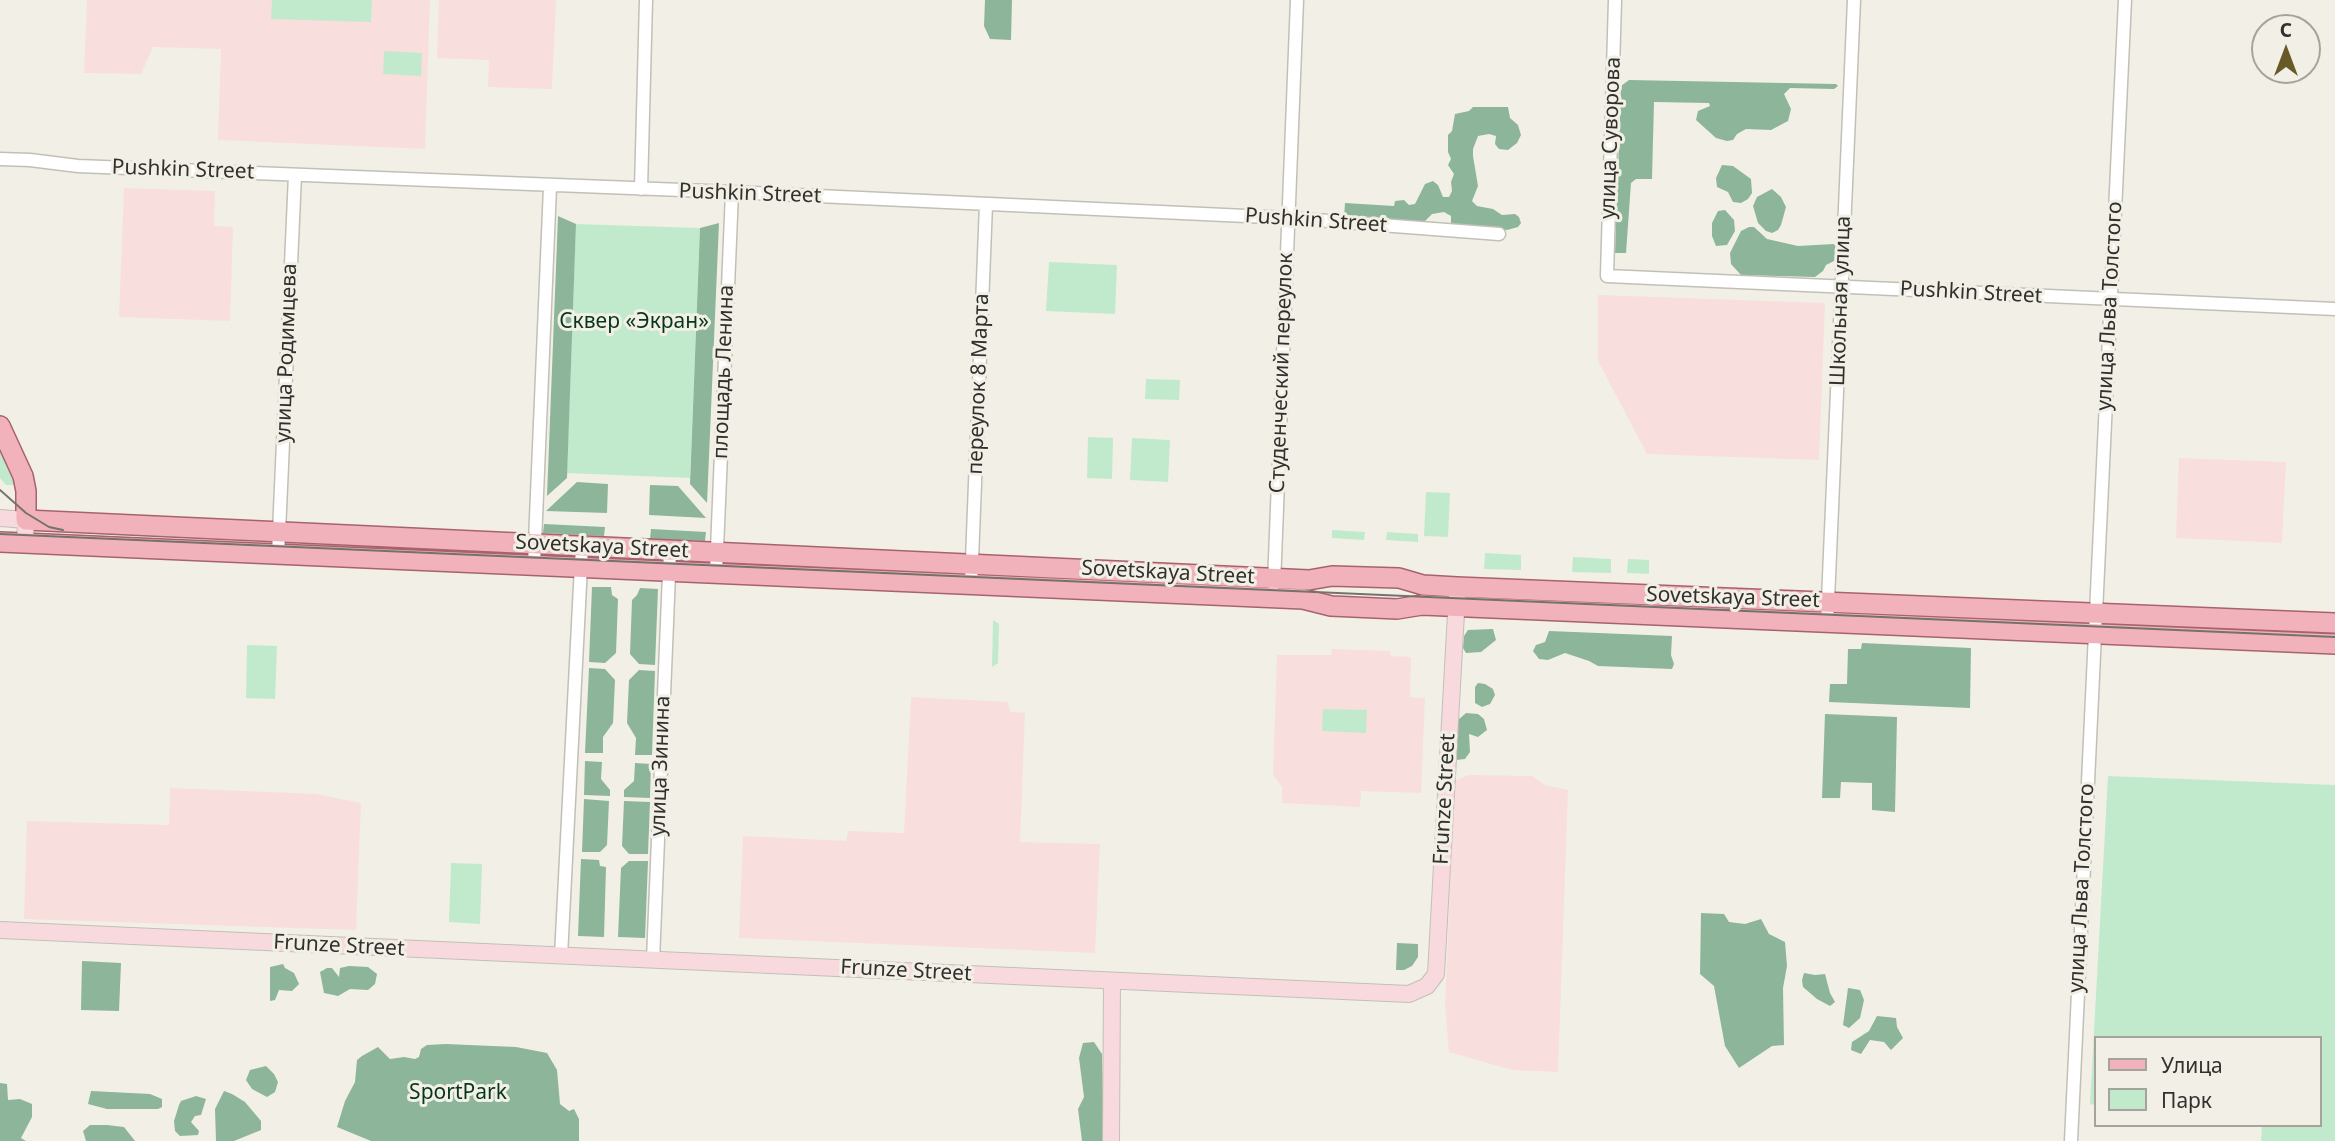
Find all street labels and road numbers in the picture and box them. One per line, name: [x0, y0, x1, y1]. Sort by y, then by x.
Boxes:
street label: улица Суворова: [1596, 57, 1626, 219]
street label: Pushkin Street: [111, 155, 255, 185]
street label: Pushkin Street: [678, 179, 822, 209]
street label: улица Льва Толстого: [2092, 201, 2128, 411]
street label: Pushkin Street: [1244, 203, 1388, 239]
street label: Школьная улица: [1825, 215, 1857, 387]
street label: Студенческий переулок: [1265, 252, 1299, 494]
street label: улица Родимцева: [271, 263, 303, 443]
street label: Pushkin Street: [1899, 277, 2043, 309]
street label: площадь Ленина: [708, 284, 740, 460]
street label: переулок 8 Марта: [963, 293, 995, 475]
street label: Sovetskaya Street: [515, 530, 689, 564]
street label: Sovetskaya Street: [1081, 556, 1255, 590]
street label: Sovetskaya Street: [1646, 582, 1820, 614]
street label: улица Зинина: [646, 695, 676, 837]
street label: Frunze Street: [1429, 733, 1461, 865]
street label: улица Льва Толстого: [2064, 783, 2100, 993]
street label: Frunze Street: [273, 930, 405, 962]
street label: Frunze Street: [840, 955, 972, 987]

